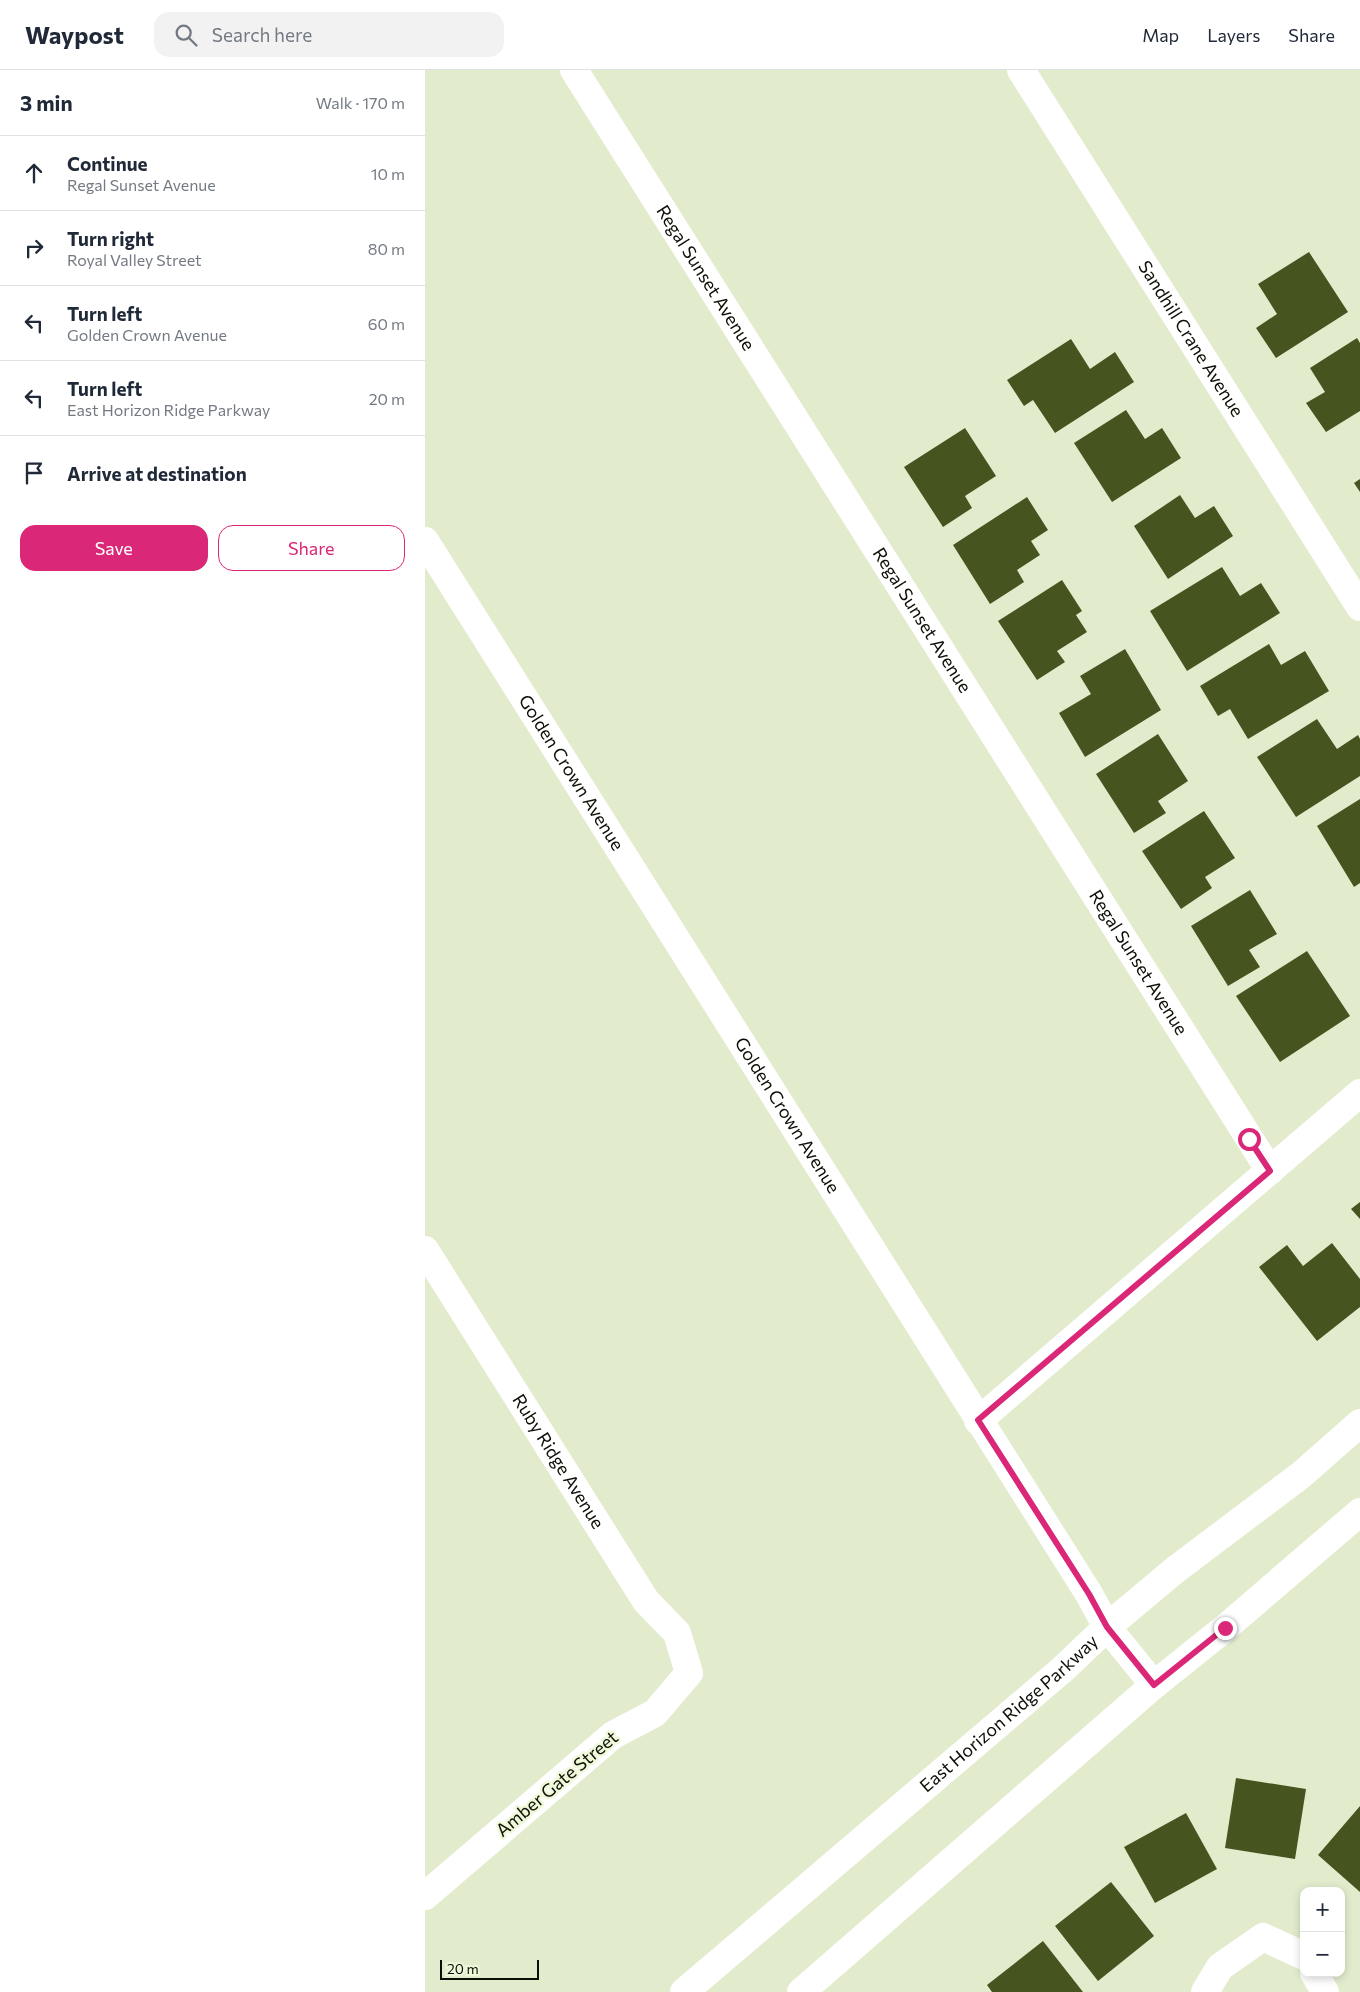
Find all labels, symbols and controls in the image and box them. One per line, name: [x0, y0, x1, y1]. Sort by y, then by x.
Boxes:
search box: [154, 12, 504, 57]
text: Waypost: [25, 20, 124, 49]
icon: search: [172, 21, 200, 49]
text: Search here: [212, 23, 312, 46]
text: Map: [1142, 24, 1179, 46]
text: Layers: [1207, 24, 1260, 46]
text: Share: [1288, 24, 1335, 46]
text: 3 min: [20, 90, 73, 115]
text: Walk · 170 m: [316, 93, 405, 112]
text: Continue: [67, 152, 147, 175]
icon: ahead: [20, 159, 48, 187]
text: 10 m: [371, 164, 405, 183]
text: Regal Sunset Avenue: [67, 175, 216, 194]
street label: Regal Sunset Avenue: [652, 201, 760, 354]
text: Turn right: [67, 227, 154, 250]
icon: right: [20, 234, 48, 262]
text: 80 m: [368, 239, 405, 258]
text: Royal Valley Street: [67, 250, 202, 269]
street label: Sandhill Crane Avenue: [1134, 256, 1249, 421]
text: Turn left: [67, 302, 142, 325]
icon: left: [20, 309, 48, 337]
text: 60 m: [368, 314, 405, 333]
text: Golden Crown Avenue: [67, 325, 227, 344]
text: Turn left: [67, 377, 142, 400]
icon: left: [20, 384, 48, 412]
text: 20 m: [369, 389, 405, 408]
text: East Horizon Ridge Parkway: [67, 400, 270, 419]
icon: arrive: [20, 459, 48, 487]
text: Arrive at destination: [67, 462, 247, 485]
button: Save: [20, 525, 208, 571]
button: Share: [218, 525, 405, 571]
street label: Regal Sunset Avenue: [869, 543, 977, 696]
street label: Golden Crown Avenue: [515, 690, 629, 854]
street label: Regal Sunset Avenue: [1085, 885, 1193, 1039]
street label: Golden Crown Avenue: [731, 1033, 845, 1197]
route start: [1238, 1128, 1261, 1151]
street label: Ruby Ridge Avenue: [508, 1390, 610, 1532]
route end: [1214, 1617, 1237, 1640]
street label: East Horizon Ridge Parkway: [915, 1630, 1102, 1796]
street label: Amber Gate Street: [491, 1726, 622, 1841]
map controls: [1300, 1887, 1345, 1977]
button: +: [1300, 1887, 1345, 1932]
button: −: [1300, 1932, 1345, 1977]
scale bar: [440, 1957, 539, 1980]
text: 20 m: [447, 1960, 479, 1977]

